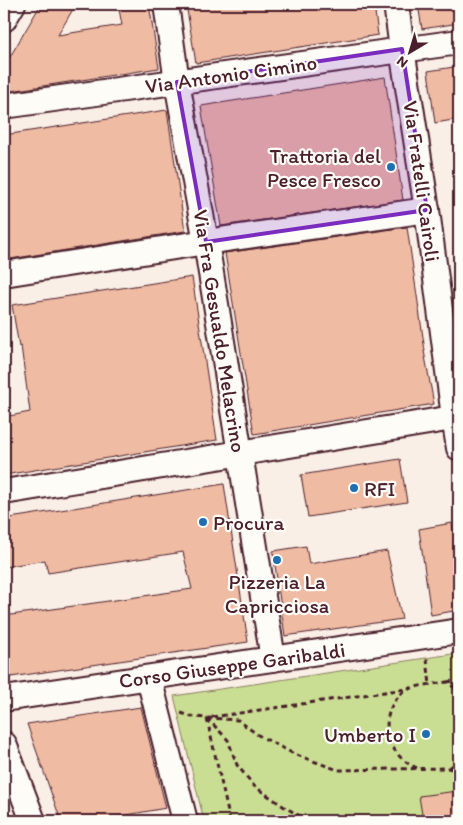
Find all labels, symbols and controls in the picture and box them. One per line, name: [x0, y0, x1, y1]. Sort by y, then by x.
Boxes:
north arrow: [386, 28, 436, 78]
street label: Via Antonio Cimino: [144, 50, 318, 98]
text: N: [393, 52, 411, 71]
street label: Via Fratelli Cairoli: [398, 99, 446, 263]
place label: Trattoria del Pesce Fresco: [267, 143, 381, 192]
marker: Trattoria del Pesce Fresco: [385, 161, 397, 173]
street label: Via Fra Gesualdo Melacrino: [188, 208, 252, 454]
place label: RFI: [364, 476, 395, 501]
marker: RFI: [348, 482, 360, 494]
place label: Procura: [213, 510, 284, 535]
marker: Procura: [197, 516, 209, 528]
marker: Pizzeria La Capricciosa: [271, 554, 283, 566]
place label: Pizzeria La Capricciosa: [225, 569, 329, 618]
street label: Corso Giuseppe Garibaldi: [117, 637, 347, 693]
place label: Umberto I: [324, 722, 416, 747]
marker: Umberto I: [420, 728, 432, 740]

